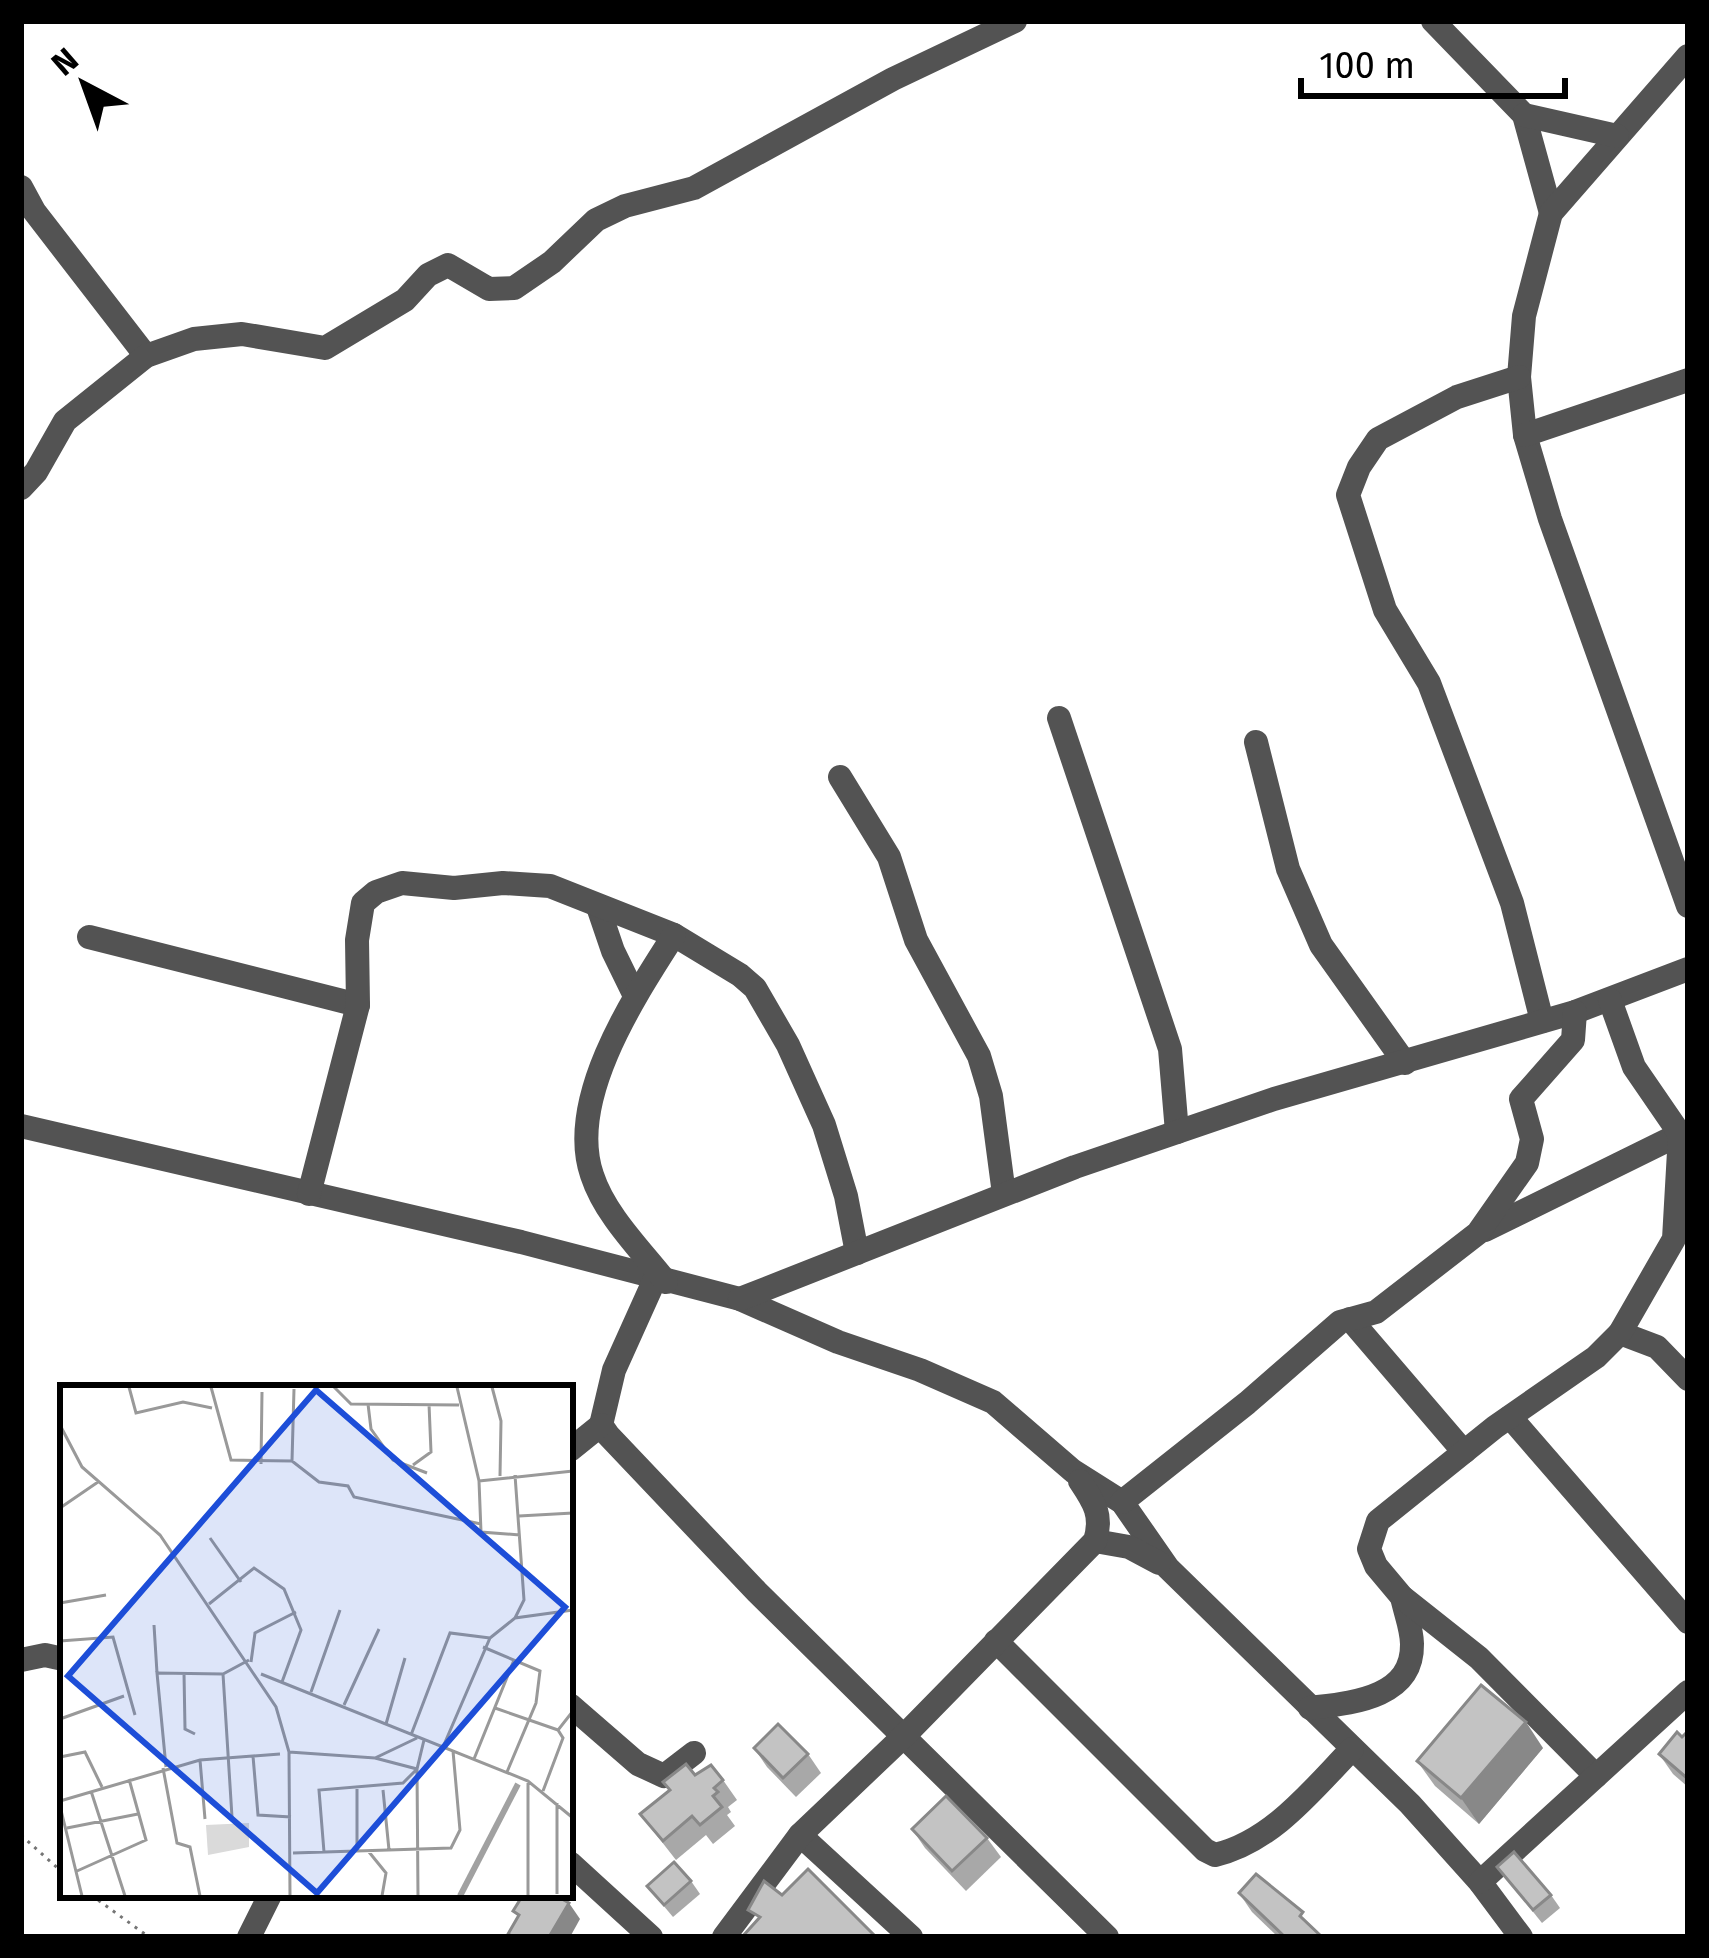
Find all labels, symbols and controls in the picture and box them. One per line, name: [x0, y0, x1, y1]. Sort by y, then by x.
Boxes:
north arrow: [24, 24, 144, 144]
scale bar: [1301, 24, 1565, 98]
text: N: [44, 40, 86, 84]
text: 100 m: [1319, 44, 1415, 88]
inset map: [60, 1385, 573, 1898]

